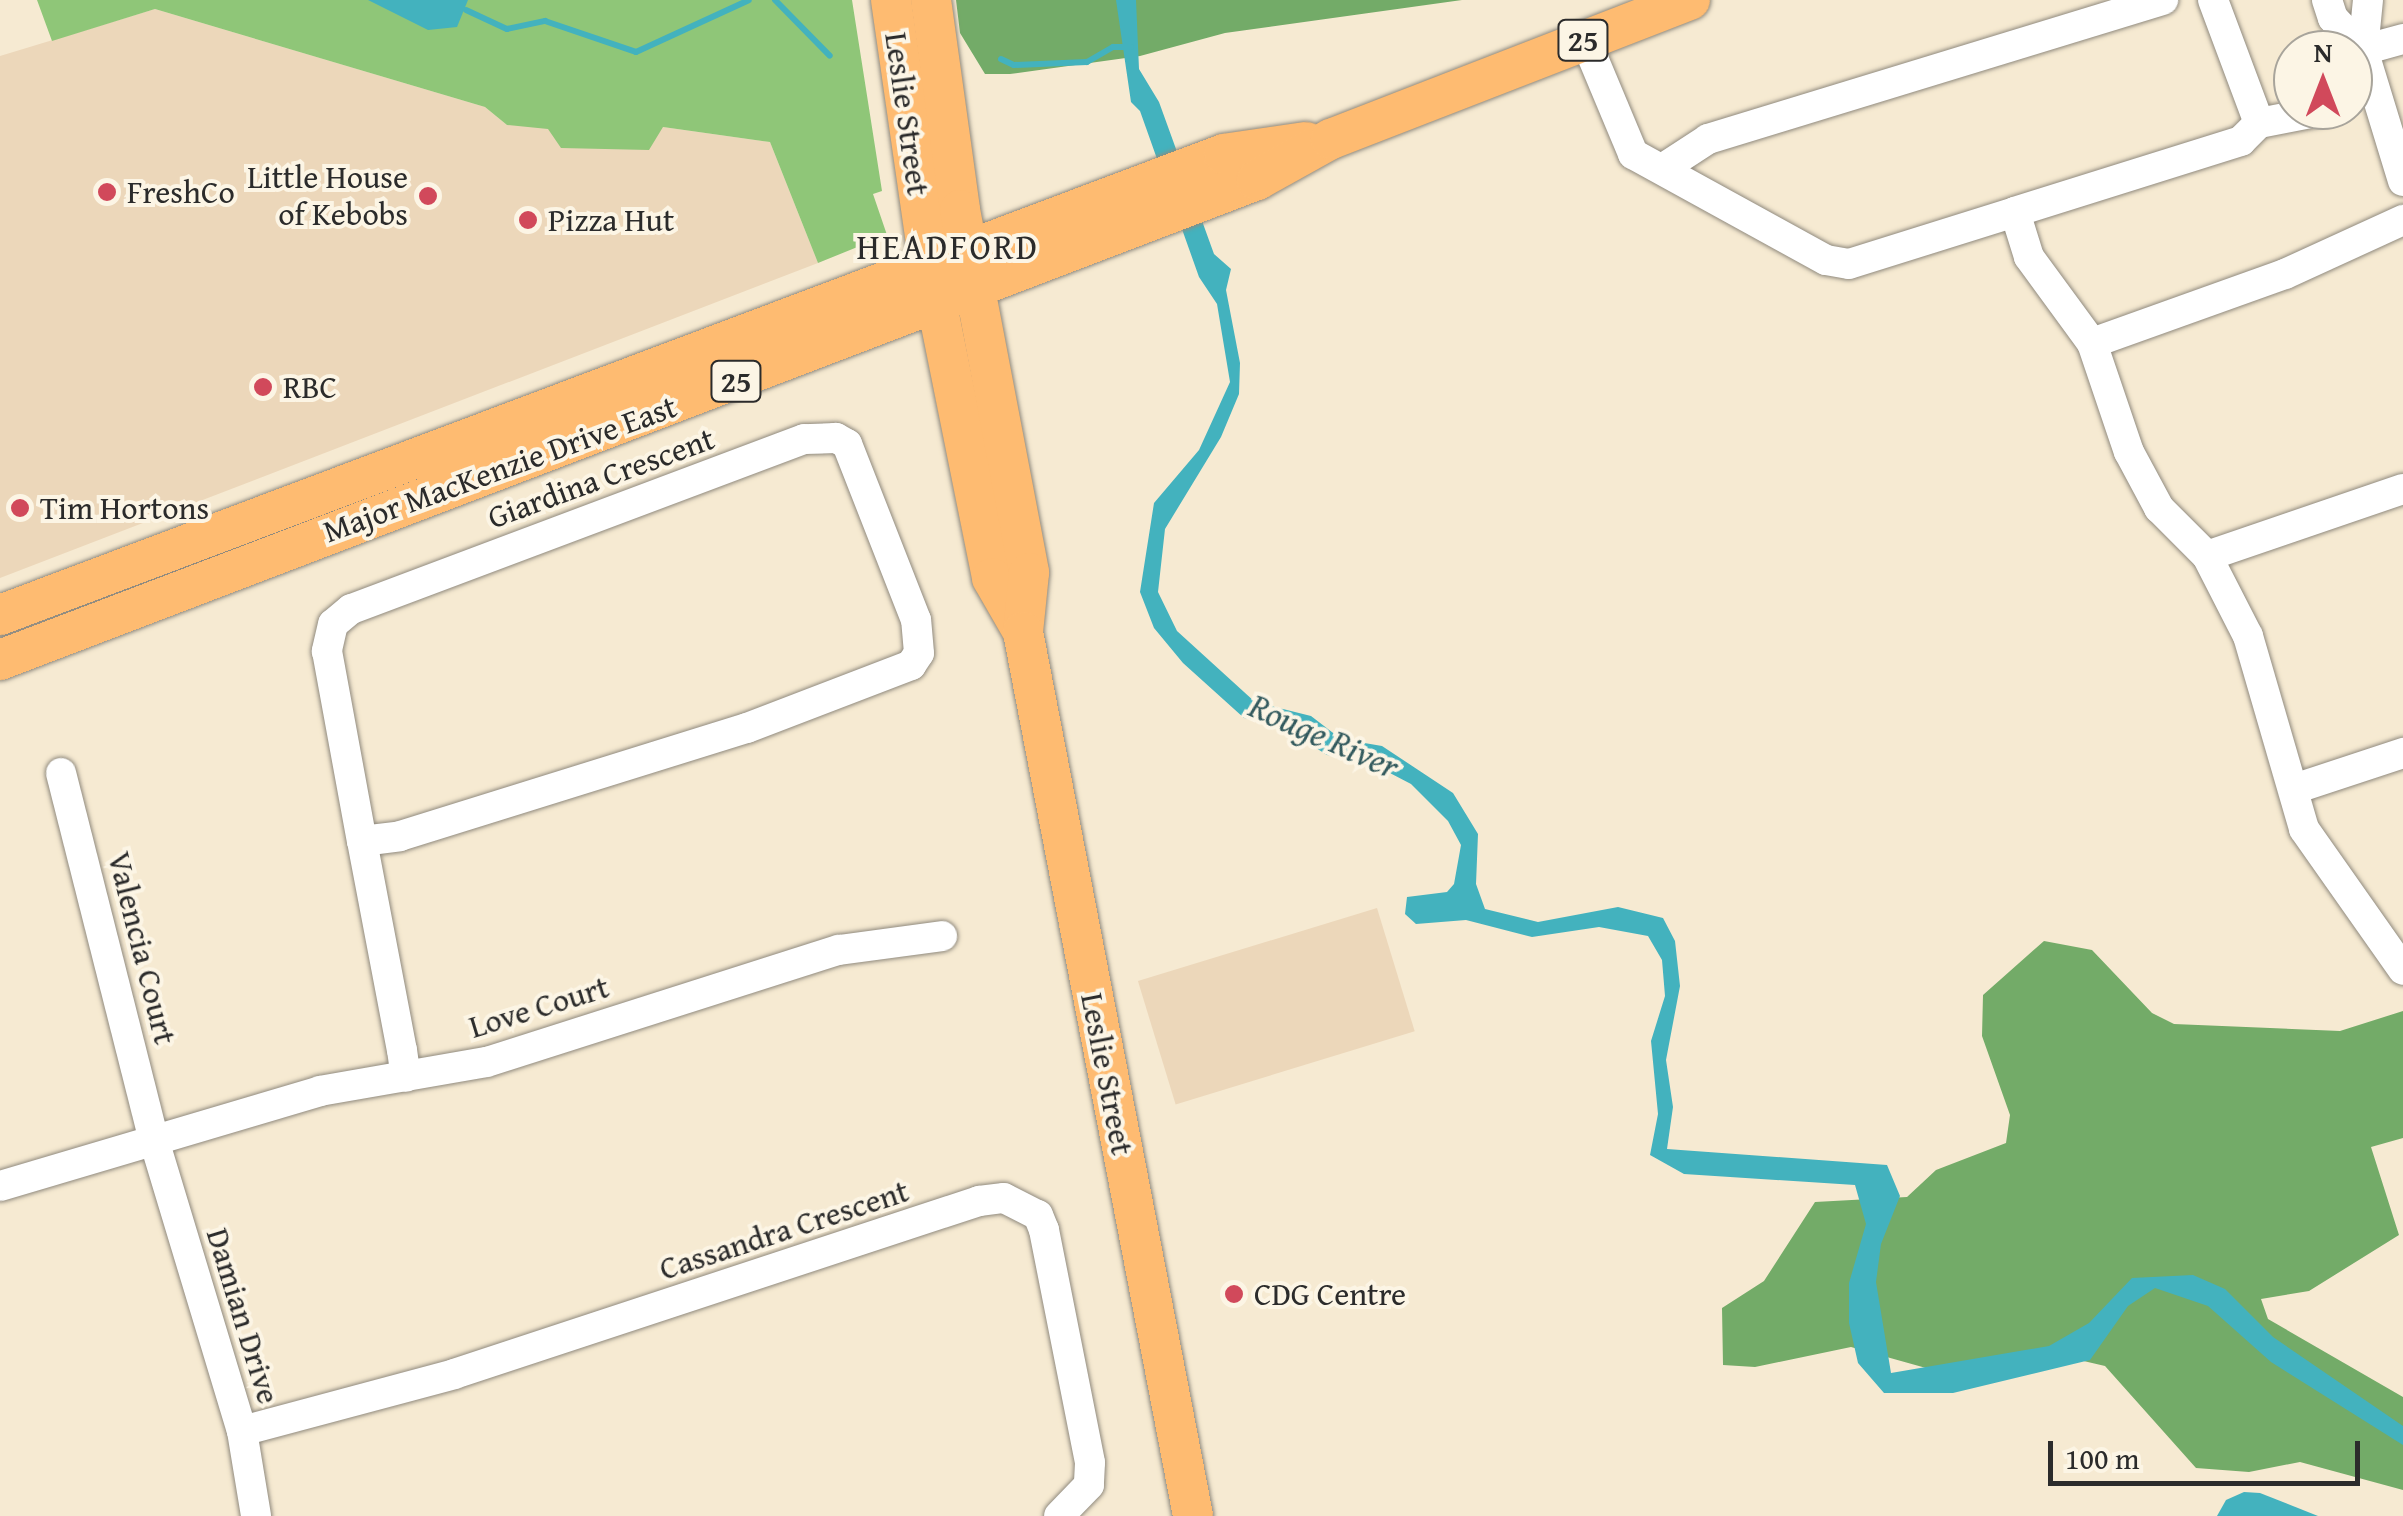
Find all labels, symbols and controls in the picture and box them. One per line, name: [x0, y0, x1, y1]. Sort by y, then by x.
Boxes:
road number: 25: [1556, 15, 1610, 65]
street label: Leslie Street: [877, 30, 937, 198]
north arrow: [2273, 30, 2373, 130]
text: N: [2314, 31, 2332, 72]
place label: Little House of Kebobs: [247, 159, 408, 234]
place label: FreshCo: [127, 173, 235, 211]
marker: FreshCo: [96, 181, 118, 203]
marker: Little House of Kebobs: [417, 185, 439, 207]
place label: Pizza Hut: [548, 201, 674, 239]
marker: Pizza Hut: [517, 209, 539, 231]
district label: HEADFORD: [856, 226, 1040, 268]
road number: 25: [708, 356, 764, 406]
place label: RBC: [283, 368, 337, 406]
marker: RBC: [252, 376, 274, 398]
street label: Major MacKenzie Drive East: [318, 387, 682, 551]
street label: Giardina Crescent: [482, 419, 720, 537]
place label: Tim Hortons: [40, 489, 209, 527]
marker: Tim Hortons: [9, 497, 31, 519]
water label: Rouge River: [1243, 684, 1405, 788]
street label: Valencia Court: [100, 848, 184, 1048]
street label: Love Court: [465, 968, 613, 1046]
street label: Leslie Street: [1072, 990, 1142, 1158]
street label: Cassandra Crescent: [655, 1172, 913, 1288]
street label: Damian Drive: [198, 1224, 288, 1408]
place label: CDG Centre: [1254, 1275, 1406, 1313]
marker: CDG Centre: [1223, 1283, 1245, 1305]
scale bar: [2053, 1421, 2366, 1483]
text: 100 m: [2065, 1436, 2139, 1480]

